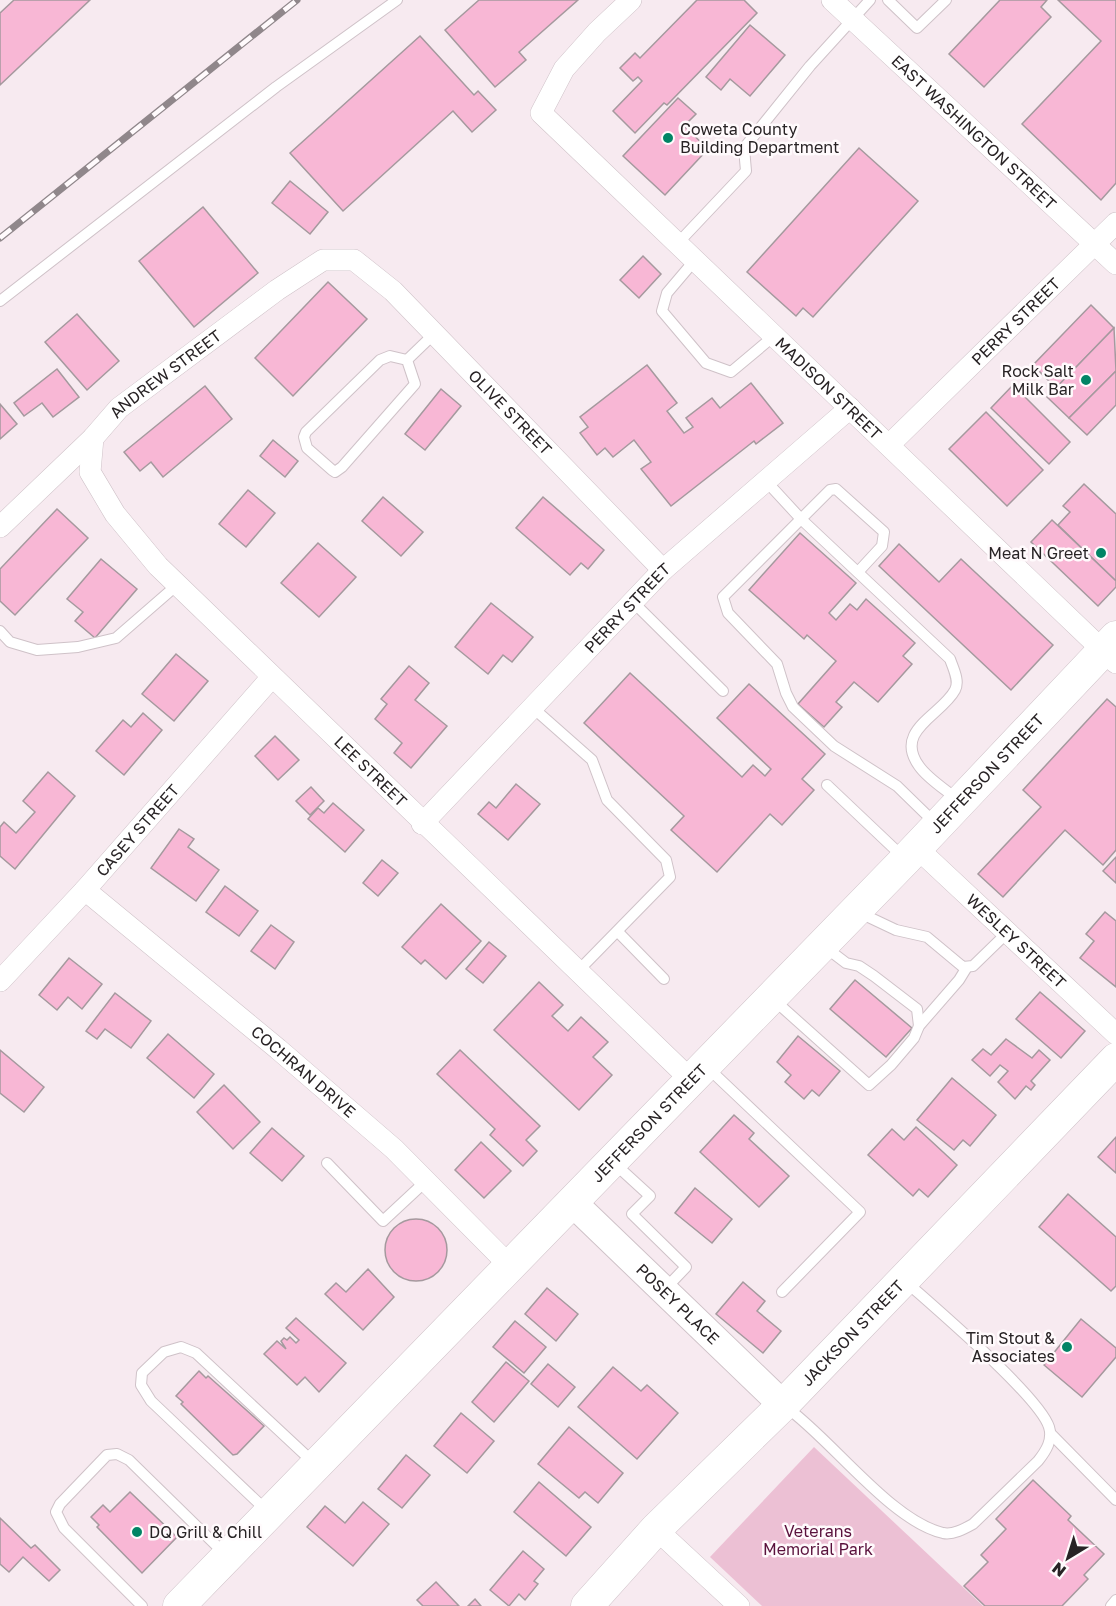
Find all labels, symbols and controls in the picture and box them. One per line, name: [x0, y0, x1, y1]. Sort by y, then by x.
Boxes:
street label: EAST WASHINGTON STREET: [887, 51, 1061, 214]
place label: Coweta County Building Department: [680, 119, 839, 157]
marker: Coweta County Building Department: [661, 131, 675, 145]
street label: PERRY STREET: [967, 273, 1064, 369]
street label: ANDREW STREET: [105, 325, 225, 422]
street label: MADISON STREET: [771, 333, 886, 444]
place label: Rock Salt Milk Bar: [1001, 361, 1074, 399]
street label: OLIVE STREET: [464, 365, 556, 459]
marker: Rock Salt Milk Bar: [1079, 373, 1093, 387]
place label: Meat N Greet: [988, 543, 1089, 563]
marker: Meat N Greet: [1094, 546, 1108, 560]
street label: PERRY STREET: [580, 558, 674, 657]
street label: JEFFERSON STREET: [926, 710, 1048, 838]
street label: LEE STREET: [330, 732, 411, 811]
street label: CASEY STREET: [92, 780, 183, 880]
street label: WESLEY STREET: [962, 889, 1070, 992]
street label: COCHRAN DRIVE: [247, 1021, 360, 1122]
street label: JEFFERSON STREET: [587, 1060, 711, 1186]
street label: POSEY PLACE: [632, 1259, 724, 1349]
street label: JACKSON STREET: [797, 1276, 908, 1390]
place label: Tim Stout & Associates: [966, 1328, 1055, 1366]
marker: Tim Stout & Associates: [1060, 1340, 1074, 1354]
park label: Veterans Memorial Park: [763, 1521, 873, 1559]
place label: DQ Grill & Chill: [149, 1522, 262, 1542]
marker: DQ Grill & Chill: [130, 1525, 144, 1539]
north arrow: [1038, 1528, 1098, 1588]
text: N: [1048, 1558, 1070, 1581]

